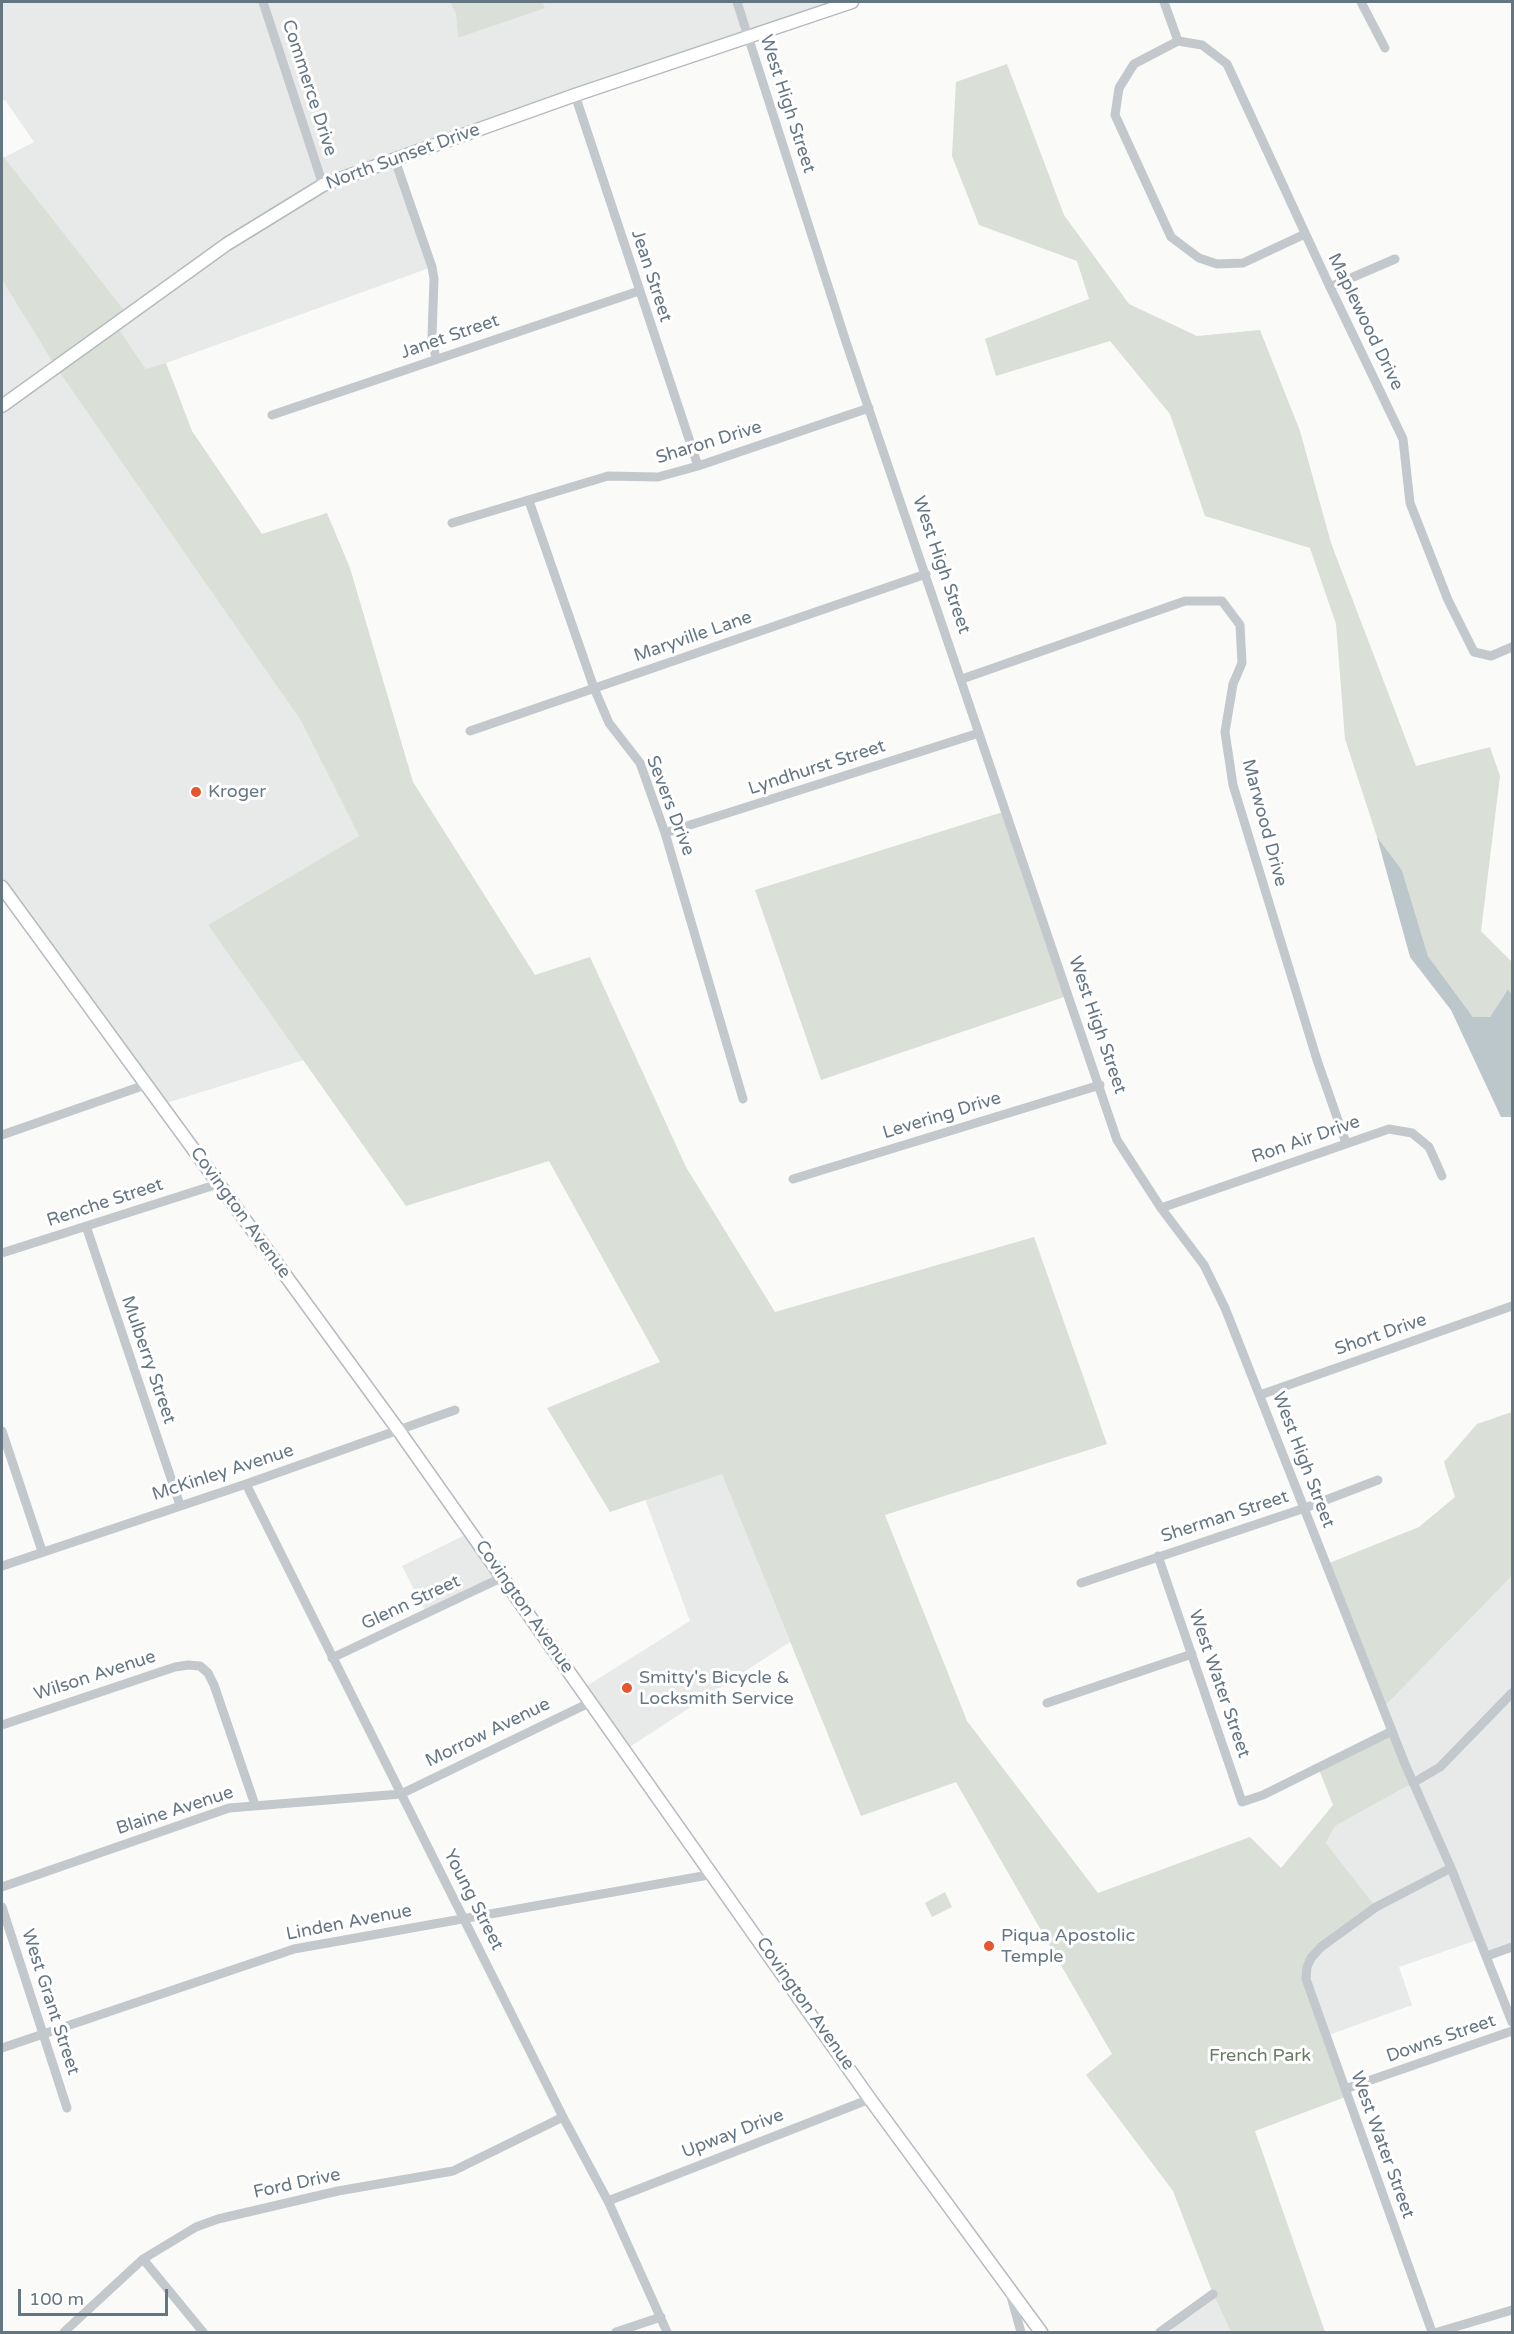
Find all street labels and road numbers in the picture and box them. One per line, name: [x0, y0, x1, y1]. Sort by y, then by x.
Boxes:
street label: Commerce Drive: [277, 17, 341, 159]
street label: West High Street: [754, 32, 820, 176]
street label: North Sunset Drive: [323, 119, 483, 195]
street label: Jean Street: [626, 227, 676, 325]
street label: Maplewood Drive: [1322, 250, 1408, 394]
street label: Janet Street: [398, 310, 502, 364]
street label: Sharon Drive: [653, 417, 765, 469]
street label: West High Street: [907, 493, 975, 637]
street label: Maryville Lane: [631, 607, 755, 667]
street label: Lyndhurst Street: [746, 736, 888, 800]
street label: Severs Drive: [641, 753, 699, 859]
street label: Marwood Drive: [1237, 757, 1291, 889]
street label: West High Street: [1063, 953, 1131, 1097]
street label: Levering Drive: [880, 1088, 1004, 1144]
street label: Ron Air Drive: [1249, 1111, 1363, 1169]
street label: Covington Avenue: [185, 1143, 295, 1283]
street label: Renche Street: [44, 1174, 166, 1232]
street label: Mulberry Street: [116, 1293, 180, 1427]
street label: Short Drive: [1332, 1309, 1430, 1361]
street label: West High Street: [1267, 1389, 1339, 1531]
street label: McKinley Avenue: [149, 1440, 297, 1506]
street label: Sherman Street: [1159, 1486, 1291, 1548]
street label: Covington Avenue: [470, 1536, 578, 1678]
street label: Glenn Street: [358, 1571, 464, 1635]
street label: West Water Street: [1184, 1607, 1254, 1761]
street label: Wilson Avenue: [31, 1646, 159, 1706]
street label: Morrow Avenue: [422, 1694, 554, 1772]
street label: Blaine Avenue: [114, 1782, 236, 1840]
street label: Young Street: [438, 1846, 508, 1954]
street label: Linden Avenue: [284, 1900, 414, 1946]
street label: West Grant Street: [16, 1926, 84, 2078]
street label: Covington Avenue: [751, 1933, 859, 2075]
street label: Downs Street: [1384, 2010, 1498, 2068]
street label: West Water Street: [1345, 2068, 1419, 2222]
street label: Upway Drive: [679, 2105, 787, 2163]
street label: Ford Drive: [252, 2164, 342, 2204]

